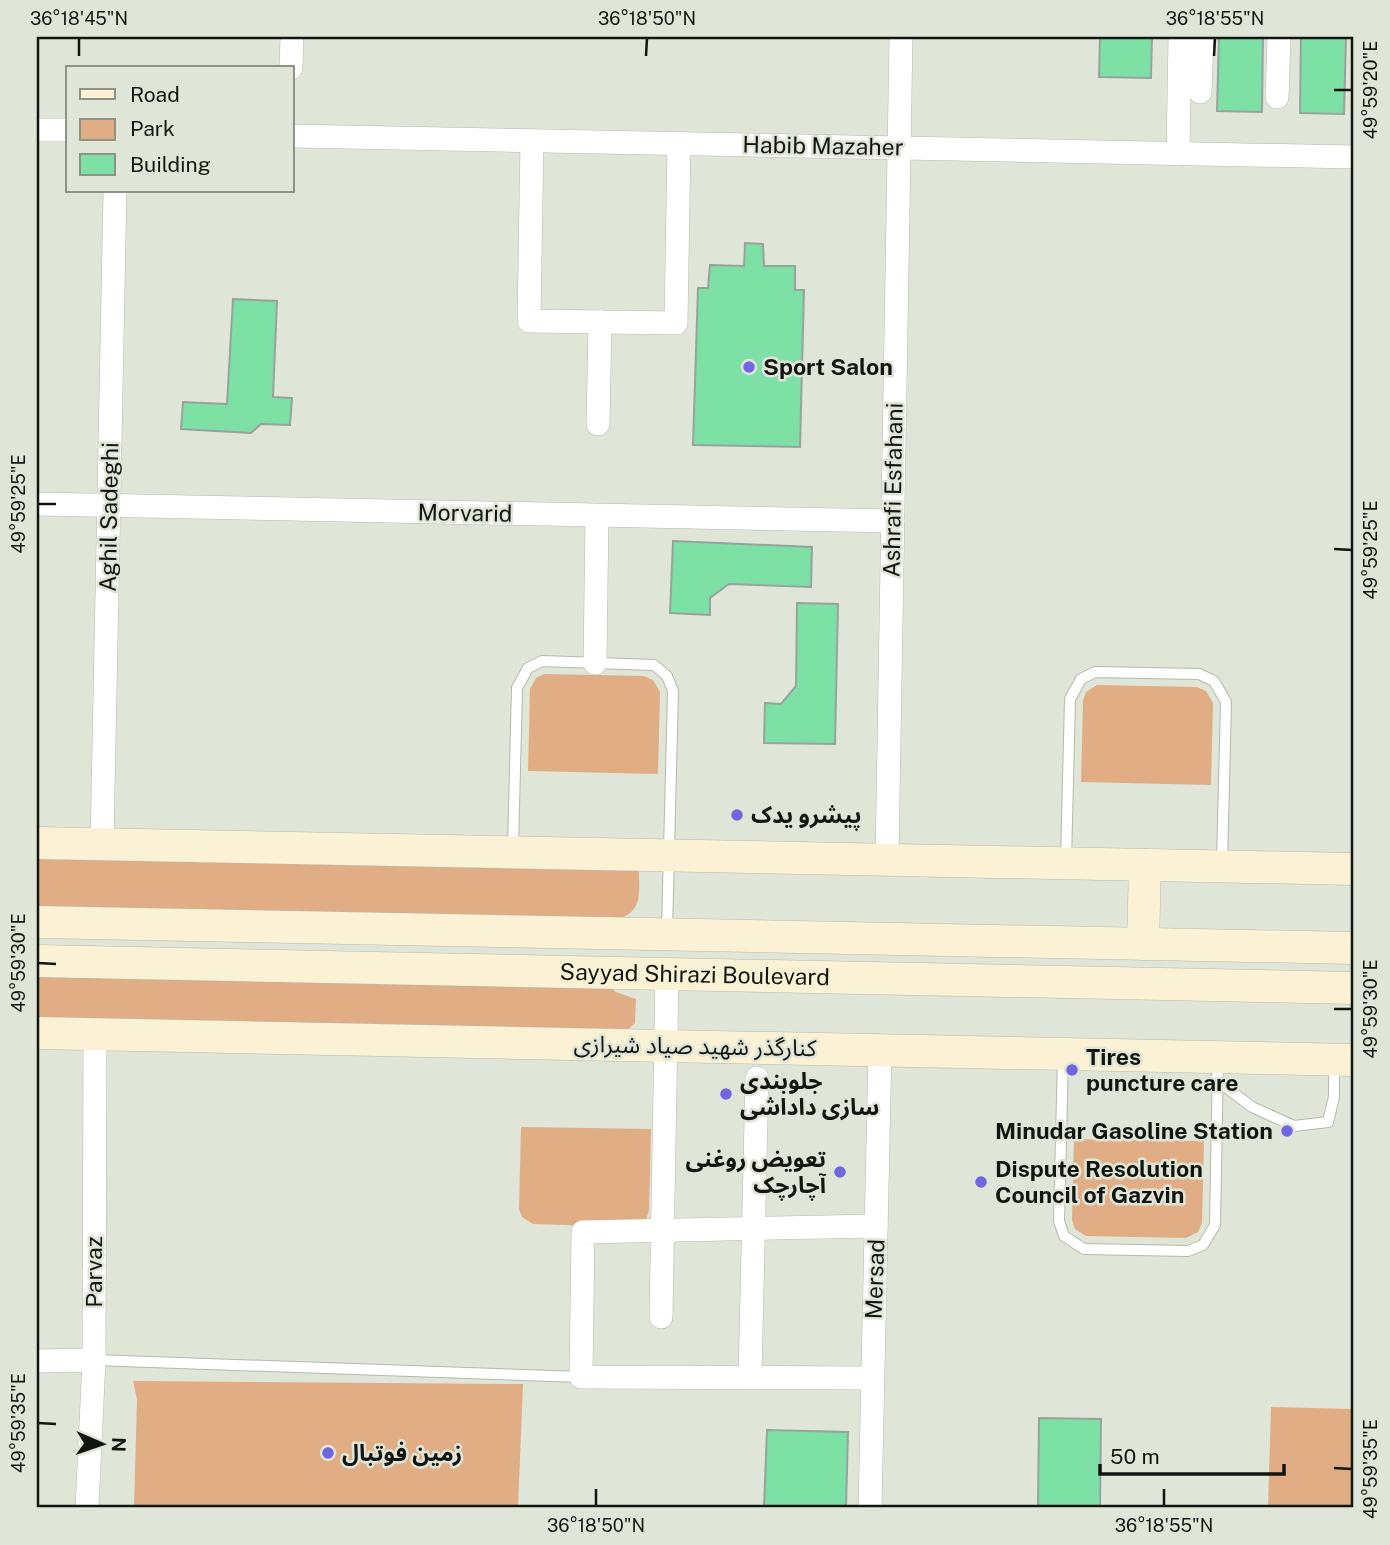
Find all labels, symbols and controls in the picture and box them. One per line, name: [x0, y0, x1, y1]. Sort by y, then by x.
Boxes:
text: 36°18'45"N: [30, 8, 128, 29]
text: 36°18'50"N: [598, 8, 696, 29]
text: 36°18'55"N: [1166, 8, 1264, 29]
text: 49°59'20"E: [1360, 41, 1381, 139]
legend: [66, 66, 294, 192]
text: Road: [130, 82, 180, 107]
text: Park: [130, 116, 175, 141]
street label: Habib Mazaher: [742, 131, 904, 160]
text: Building: [130, 152, 211, 177]
place label: Sport Salon: [763, 353, 893, 380]
marker: Sport Salon: [741, 359, 757, 375]
street label: Ashrafi Esfahani: [877, 402, 908, 578]
street label: Aghil Sadeghi: [94, 442, 123, 592]
text: 49°59'25"E: [8, 454, 29, 554]
street label: Morvarid: [417, 498, 513, 527]
text: 49°59'25"E: [1360, 500, 1381, 600]
place label: پیشرو یدک: [751, 801, 861, 831]
marker: پیشرو یدک: [729, 807, 745, 823]
text: 49°59'30"E: [8, 913, 29, 1013]
street label: Sayyad Shirazi Boulevard: [559, 958, 830, 990]
text: 49°59'30"E: [1360, 959, 1381, 1059]
street label: کنارگذر شهید صیاد شیرازی: [573, 1030, 817, 1062]
place label: Tires puncture care: [1086, 1043, 1239, 1096]
marker: Tires puncture care: [1064, 1062, 1080, 1078]
place label: جلوبندی سازی داداشی: [740, 1067, 879, 1121]
marker: جلوبندی سازی داداشی: [718, 1086, 734, 1102]
place label: Minudar Gasoline Station: [995, 1117, 1273, 1144]
marker: Minudar Gasoline Station: [1279, 1123, 1295, 1139]
place label: تعویض روغنی آچارچک: [685, 1145, 827, 1201]
place label: Dispute Resolution Council of Gazvin: [995, 1155, 1203, 1208]
marker: تعویض روغنی آچارچک: [832, 1164, 848, 1180]
marker: Dispute Resolution Council of Gazvin: [973, 1174, 989, 1190]
street label: Parvaz: [80, 1236, 107, 1308]
street label: Mersad: [860, 1238, 889, 1320]
text: 49°59'35"E: [8, 1373, 29, 1473]
north arrow: [66, 1408, 136, 1478]
text: 49°59'35"E: [1360, 1419, 1381, 1519]
scale bar: [1100, 1433, 1283, 1477]
text: N: [108, 1437, 130, 1452]
place label: زمین فوتبال: [342, 1439, 462, 1467]
text: 50 m: [1110, 1444, 1160, 1469]
marker: زمین فوتبال: [320, 1445, 336, 1461]
text: 36°18'50"N: [547, 1515, 645, 1536]
text: 36°18'55"N: [1115, 1515, 1213, 1536]

